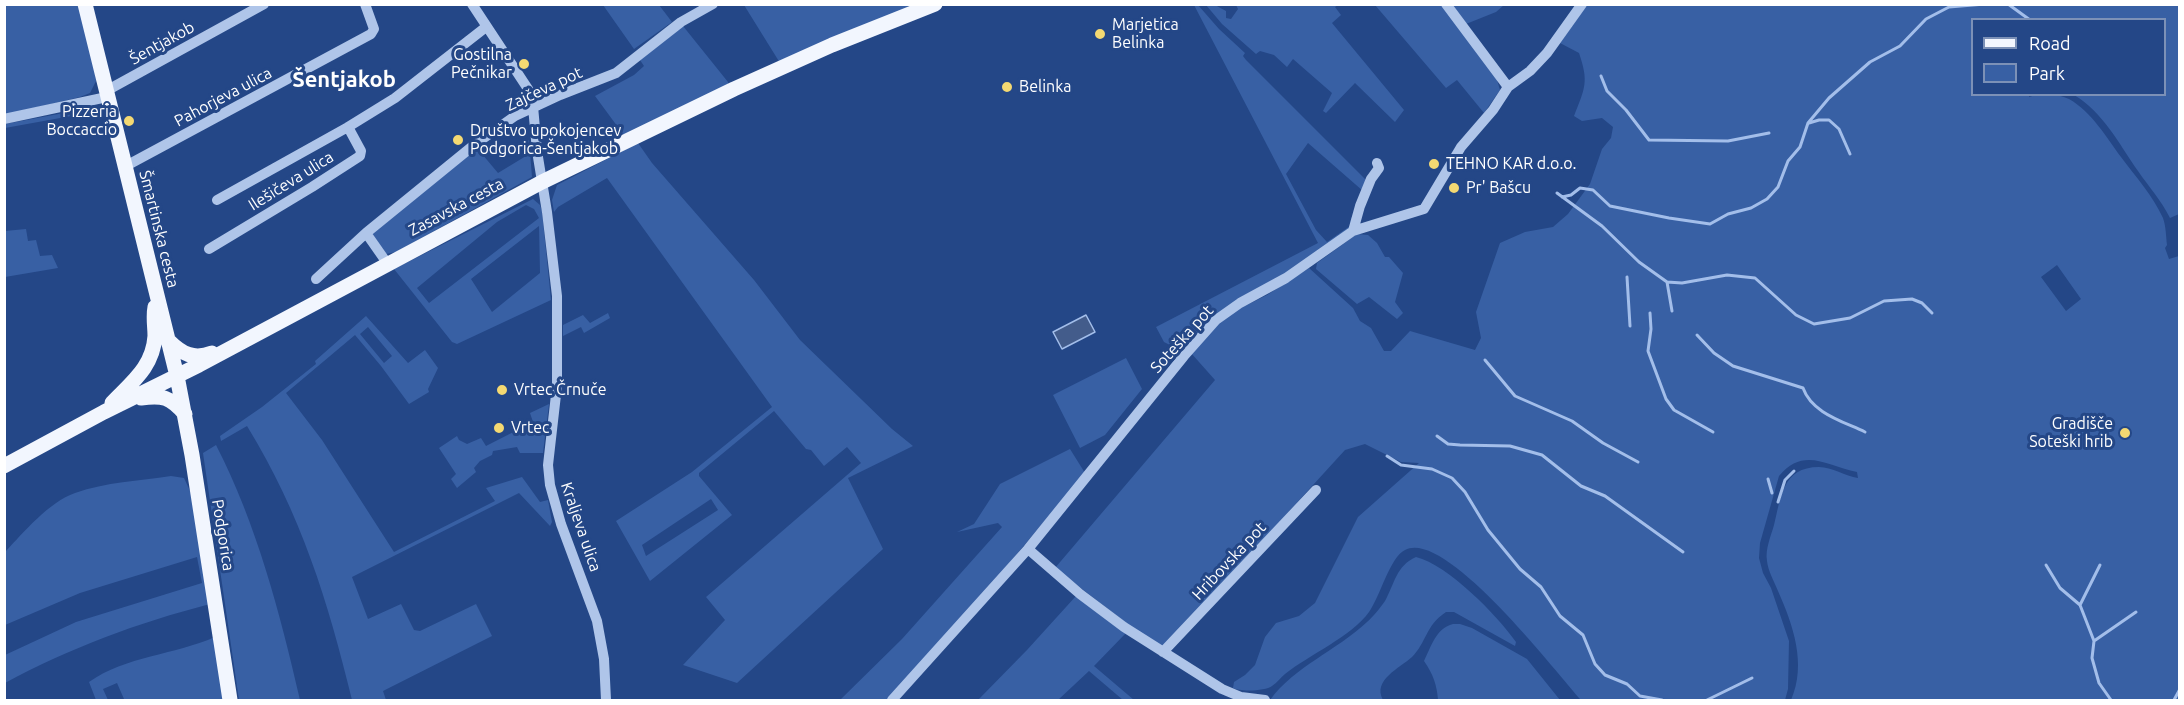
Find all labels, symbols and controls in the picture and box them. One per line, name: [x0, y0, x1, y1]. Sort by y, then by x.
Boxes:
place label: Marjetica Belinka: [1112, 15, 1179, 53]
street label: Šentjakob: [126, 17, 198, 69]
legend: [1971, 18, 2166, 96]
marker: Marjetica Belinka: [1093, 27, 1107, 41]
text: Road: [2029, 33, 2071, 53]
place label: Gostilna Pečnikar: [451, 45, 512, 83]
marker: Gostilna Pečnikar: [517, 57, 531, 71]
street label: Pahorjeva ulica: [171, 63, 275, 131]
street label: Zajčeva pot: [503, 63, 585, 115]
text: Park: [2029, 63, 2065, 83]
district label: Šentjakob: [292, 67, 396, 93]
place label: Belinka: [1019, 77, 1071, 97]
marker: Belinka: [1000, 80, 1014, 94]
place label: Pizzeria Boccaccio: [46, 102, 117, 140]
marker: Pizzeria Boccaccio: [122, 114, 136, 128]
place label: Društvo upokojencev Podgorica-Šentjakob: [470, 121, 621, 159]
marker: Društvo upokojencev Podgorica-Šentjakob: [451, 133, 465, 147]
street label: Ilešičeva ulica: [245, 147, 337, 215]
place label: TEHNO KAR d.o.o.: [1446, 154, 1577, 174]
marker: TEHNO KAR d.o.o.: [1427, 157, 1441, 171]
street label: Šmartinska cesta: [135, 168, 183, 290]
street label: Zasavska cesta: [405, 174, 507, 240]
place label: Pr' Bašcu: [1466, 178, 1531, 198]
marker: Pr' Bašcu: [1447, 181, 1461, 195]
street label: Soteška pot: [1147, 301, 1217, 377]
place label: Vrtec Črnuče: [514, 380, 606, 400]
marker: Vrtec Črnuče: [495, 383, 509, 397]
place label: Gradišče Soteški hrib: [2029, 414, 2113, 452]
place label: Vrtec: [511, 418, 549, 438]
marker: Vrtec: [492, 421, 506, 435]
marker: Gradišče Soteški hrib: [2118, 426, 2132, 440]
street label: Kraljeva ulica: [557, 480, 605, 574]
street label: Podgorica: [208, 498, 238, 572]
street label: Hribovska pot: [1188, 518, 1270, 604]

